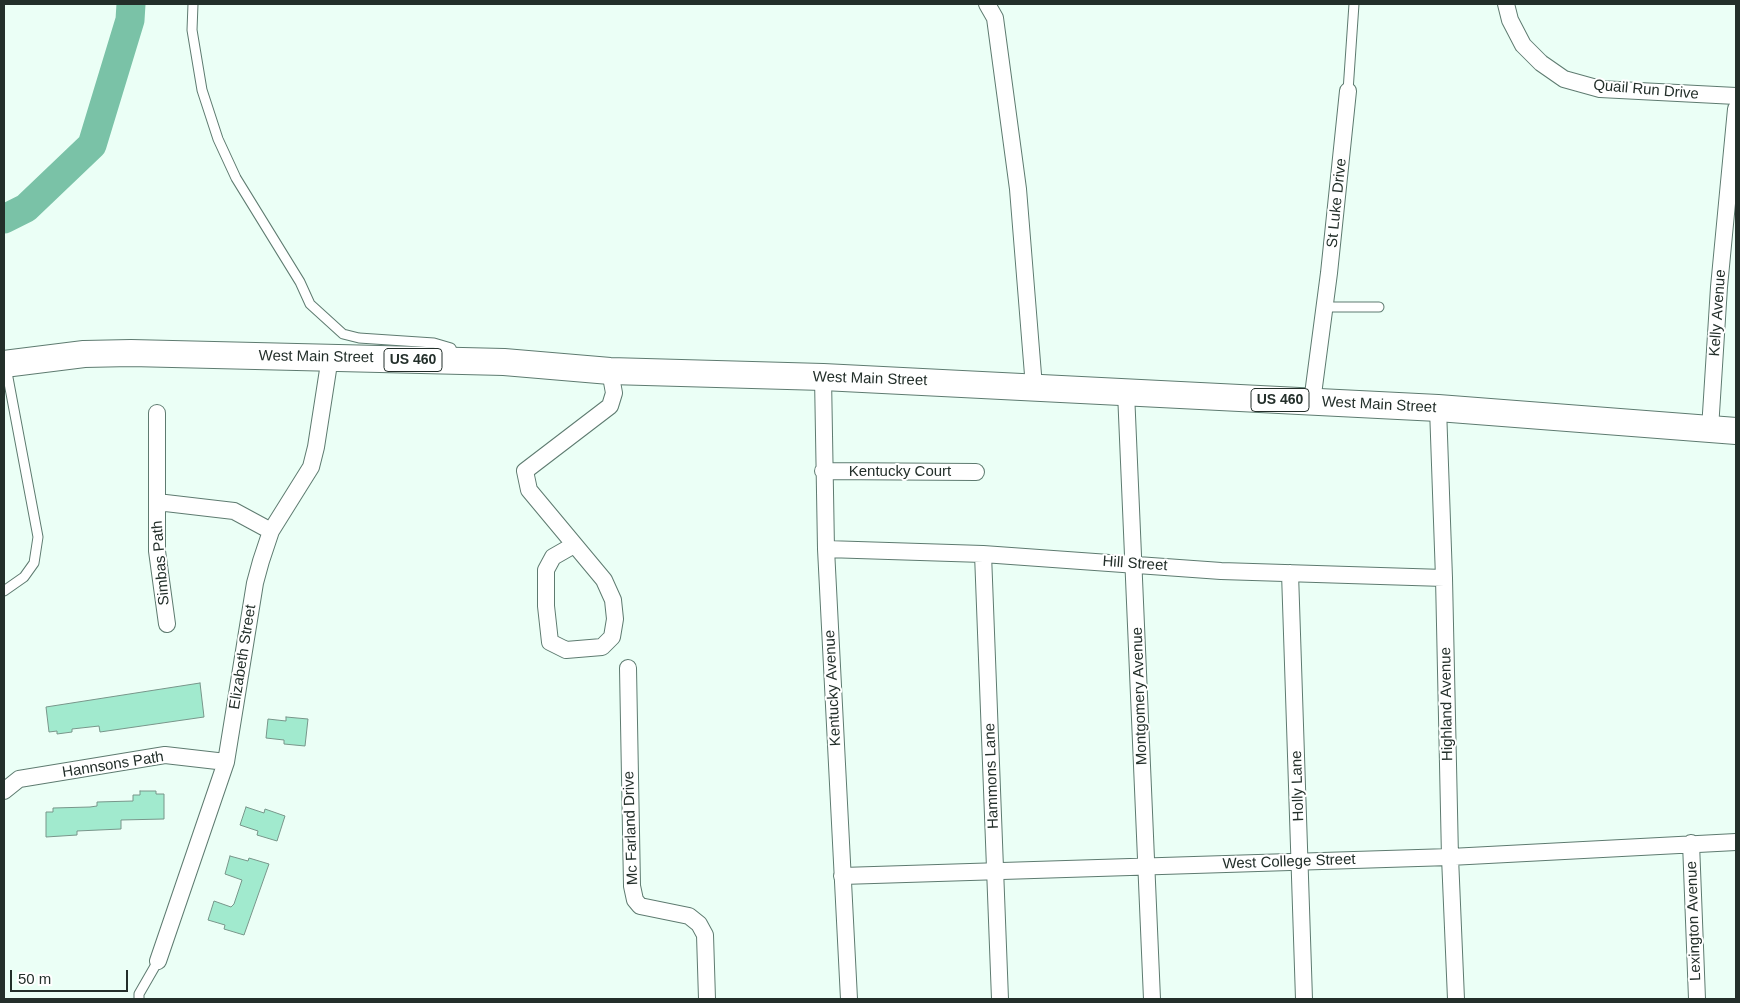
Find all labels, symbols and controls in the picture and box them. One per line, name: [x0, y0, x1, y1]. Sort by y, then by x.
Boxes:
street label: Quail Run Drive: [1592, 76, 1700, 104]
street label: St Luke Drive: [1323, 157, 1351, 249]
street label: Kelly Avenue: [1706, 269, 1730, 357]
street label: West Main Street: [258, 347, 374, 367]
road number: US 460: [384, 348, 442, 372]
street label: West Main Street: [812, 368, 928, 390]
road number: US 460: [1251, 388, 1309, 412]
street label: West Main Street: [1321, 393, 1437, 417]
street label: Kentucky Court: [849, 463, 951, 481]
street label: Simbas Path: [148, 520, 174, 606]
street label: Hill Street: [1102, 553, 1168, 575]
street label: Elizabeth Street: [226, 603, 260, 711]
street label: Montgomery Avenue: [1129, 627, 1151, 765]
street label: Kentucky Avenue: [821, 629, 845, 747]
street label: Highland Avenue: [1437, 647, 1457, 761]
street label: Hammons Lane: [981, 723, 1003, 829]
street label: Hannsons Path: [61, 748, 165, 782]
street label: Holly Lane: [1288, 750, 1308, 822]
street label: Mc Farland Drive: [620, 771, 642, 885]
street label: West College Street: [1222, 851, 1356, 873]
street label: Lexington Avenue: [1683, 861, 1705, 981]
scale bar: [12, 960, 130, 992]
text: 50 m: [18, 970, 51, 987]

